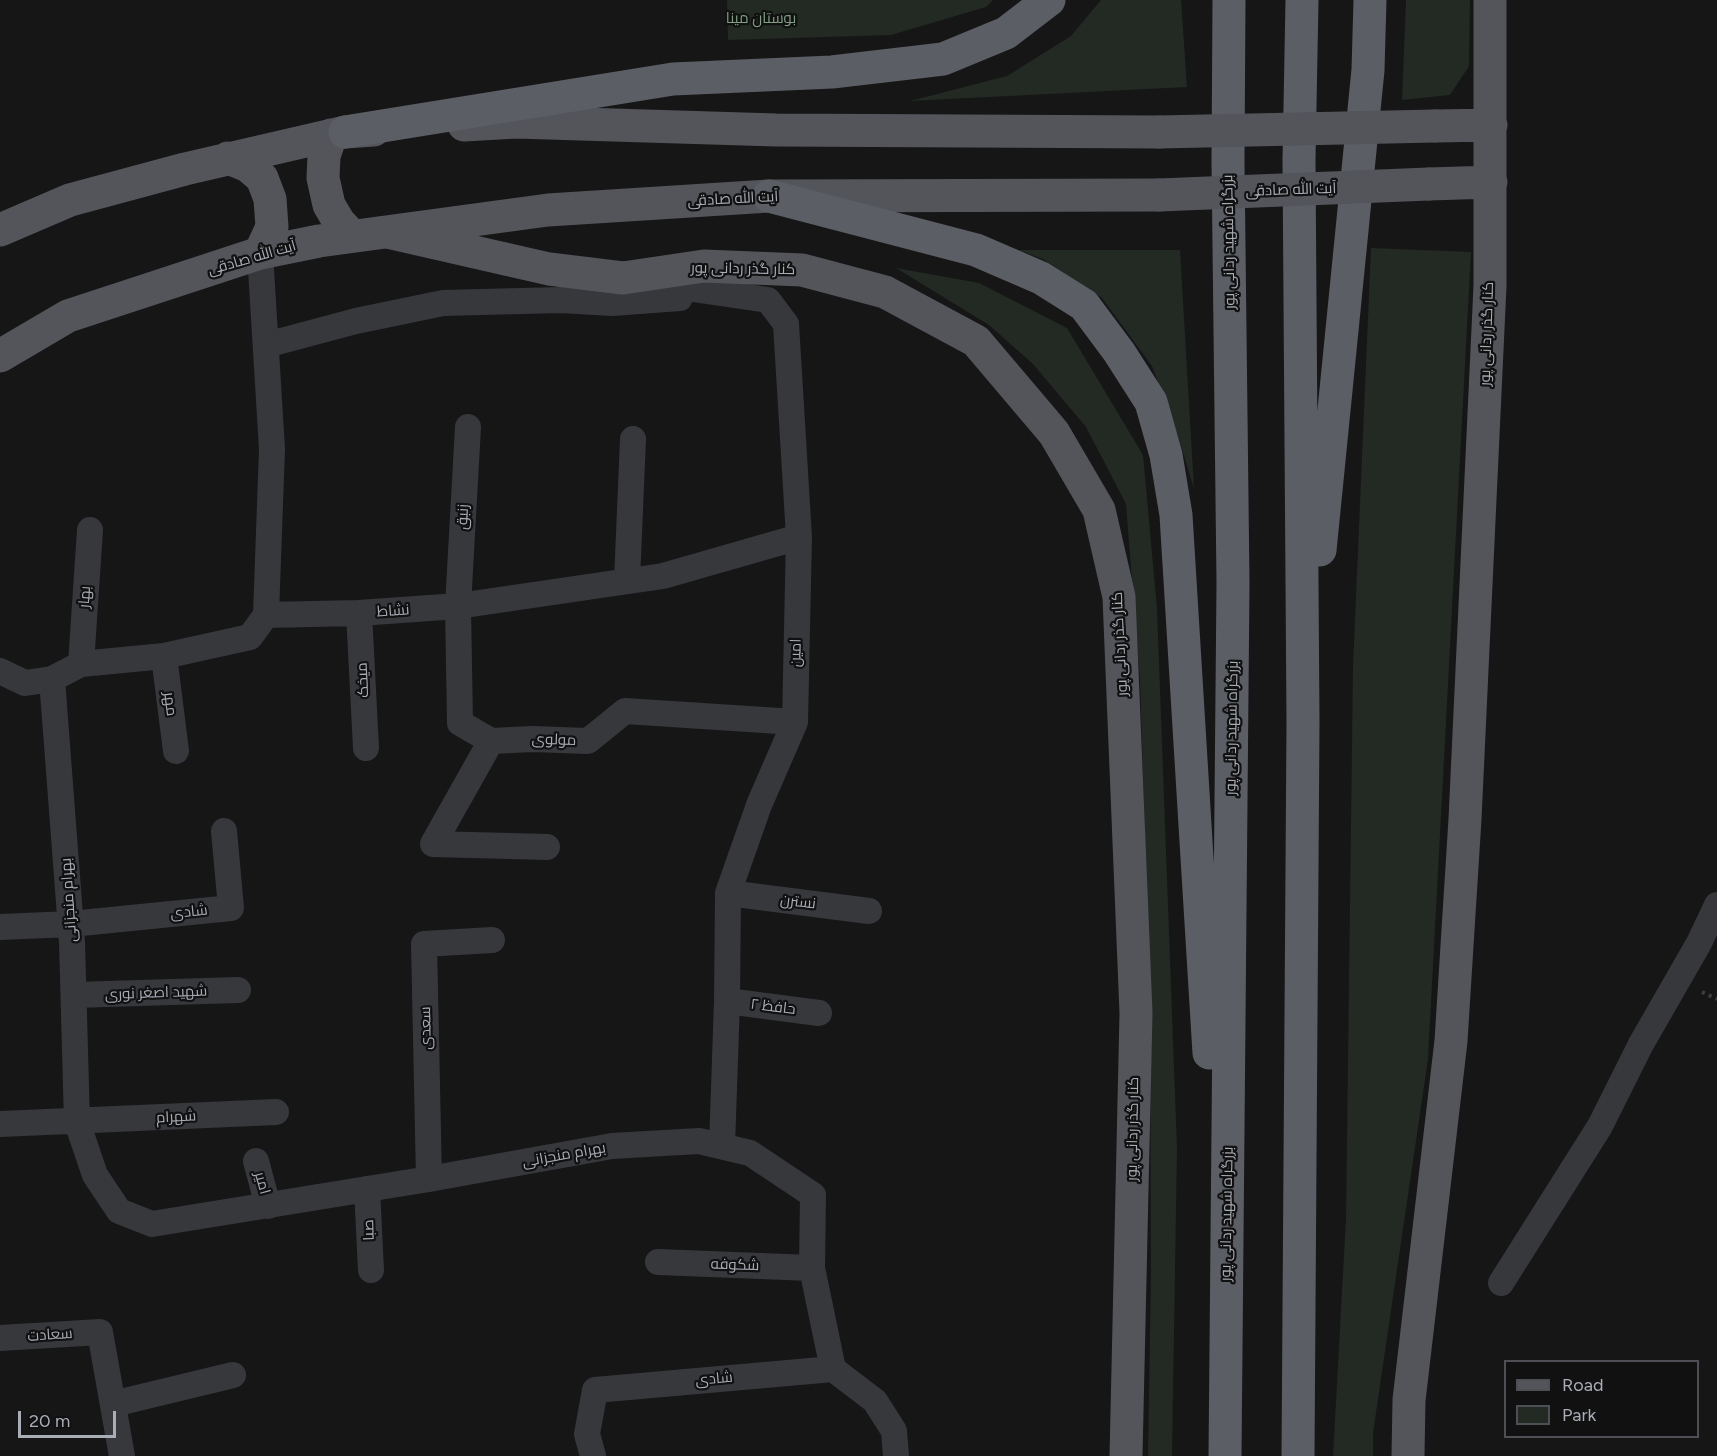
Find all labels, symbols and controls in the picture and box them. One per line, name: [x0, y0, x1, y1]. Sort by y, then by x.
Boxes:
park label: بوستان مینا: [726, 10, 796, 28]
street label: بزرگراه شهید ردانی پور: [1219, 174, 1239, 310]
street label: آیت الله صادقی: [1245, 179, 1337, 201]
street label: آیت الله صادقی: [687, 188, 779, 210]
street label: آیت الله صادقی: [206, 237, 298, 279]
street label: کنار گذر ردانی پور: [691, 259, 795, 279]
street label: کنار گذر ردانی پور: [1476, 281, 1498, 387]
street label: زنبق: [453, 504, 473, 530]
street label: بهار: [75, 585, 95, 609]
street label: کنار گذر ردانی پور: [1108, 591, 1132, 697]
street label: نشاط: [376, 601, 410, 621]
street label: امین: [787, 639, 805, 667]
street label: بزرگراه شهید ردانی پور: [1222, 660, 1242, 796]
street label: میخک: [353, 662, 373, 698]
street label: مهر: [160, 691, 180, 717]
street label: مولوی: [531, 730, 577, 750]
street label: بهرام منجزانی: [57, 857, 81, 943]
street label: نسترن: [779, 891, 817, 913]
street label: شادی: [169, 901, 209, 923]
street label: شهید اصغر نوری: [104, 982, 208, 1004]
street label: حافظ ۲: [749, 995, 797, 1019]
street label: سعدی: [417, 1006, 435, 1050]
street label: کنار گذر ردانی پور: [1123, 1077, 1143, 1181]
street label: شهرام: [155, 1107, 197, 1127]
street label: بهرام منجزانی: [521, 1139, 607, 1171]
street label: بزرگراه شهید ردانی پور: [1217, 1146, 1237, 1282]
street label: امیر: [250, 1170, 274, 1196]
street label: صبا: [360, 1219, 378, 1241]
street label: شکوفه: [710, 1255, 760, 1275]
street label: سعادت: [27, 1324, 73, 1346]
legend: [1504, 1360, 1699, 1438]
street label: شادی: [695, 1368, 733, 1390]
text: Road: [1562, 1374, 1603, 1396]
scale bar: [21, 1399, 118, 1437]
text: Park: [1562, 1404, 1596, 1426]
text: 20 m: [29, 1410, 70, 1432]

